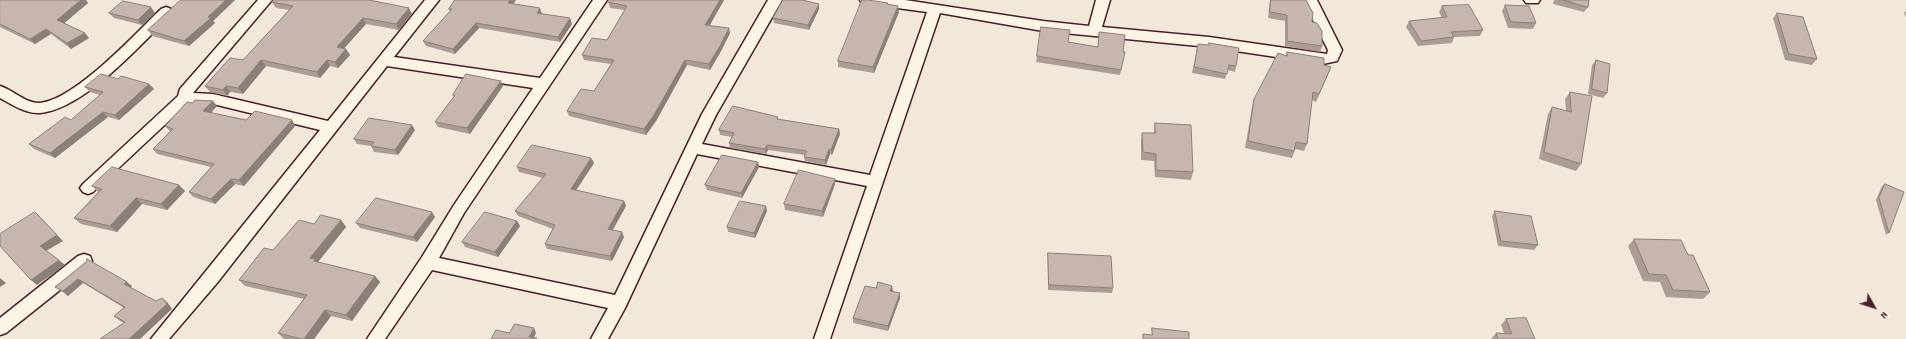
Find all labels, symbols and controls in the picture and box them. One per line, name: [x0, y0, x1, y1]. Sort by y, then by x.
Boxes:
north arrow: [1854, 287, 1894, 327]
text: N: [1875, 307, 1891, 322]

